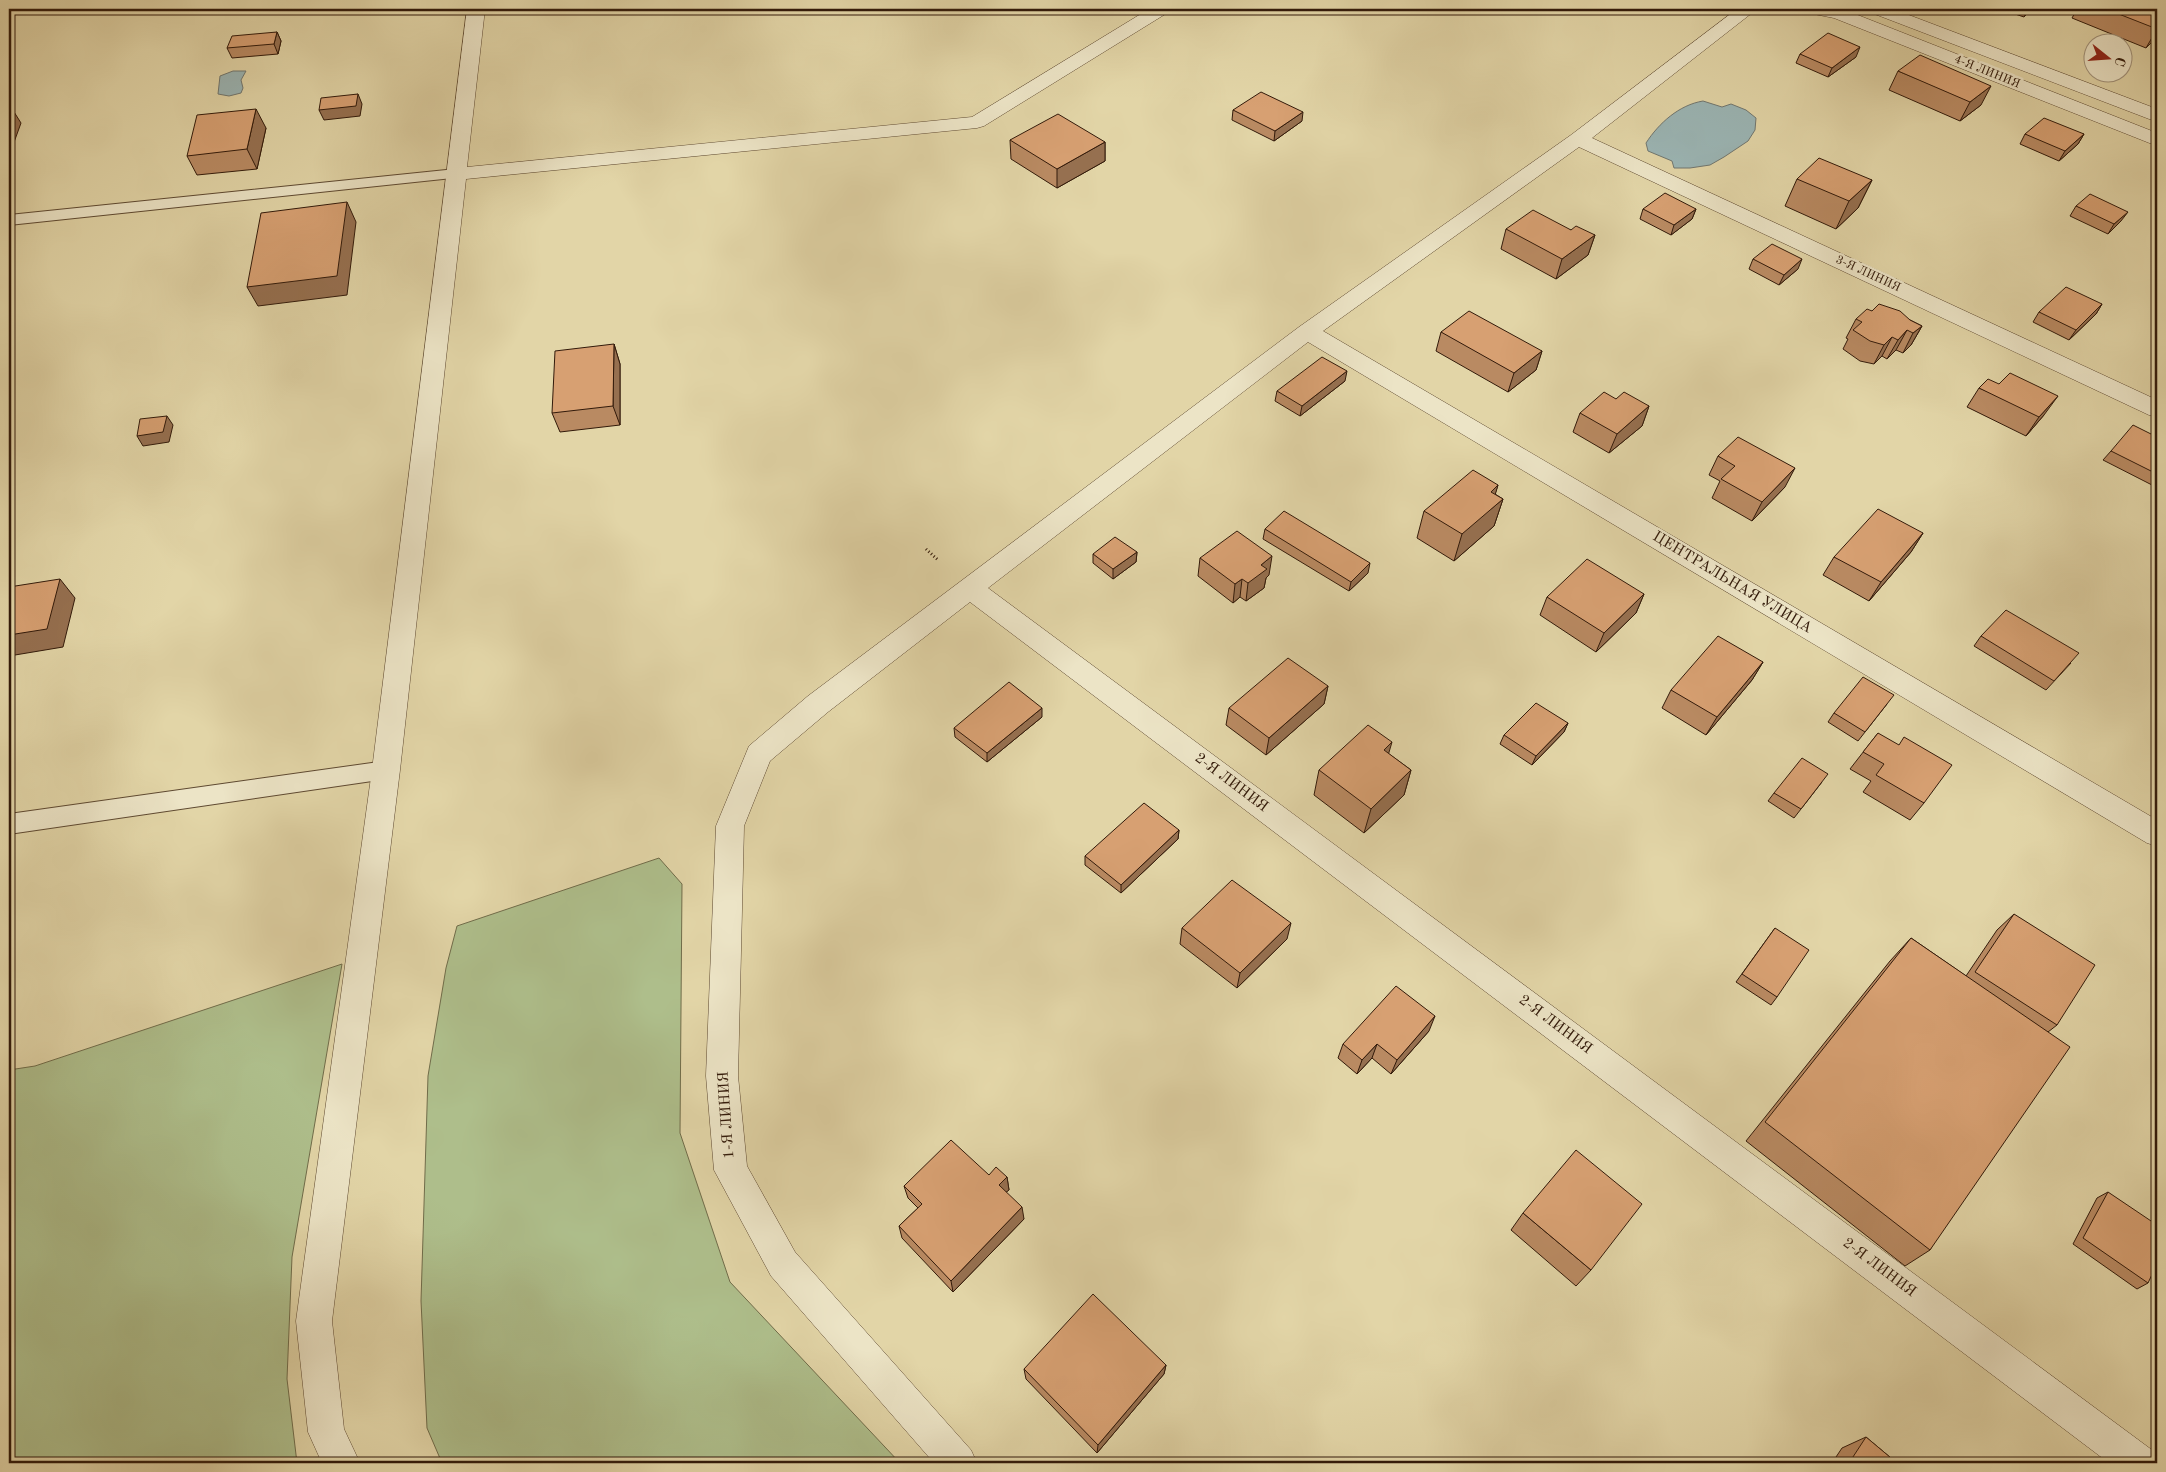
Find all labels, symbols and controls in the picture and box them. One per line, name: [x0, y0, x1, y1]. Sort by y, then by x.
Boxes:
north arrow: [2084, 32, 2134, 82]
street label: 4-Я ЛИНИЯ: [1952, 53, 2022, 91]
text: С: [2111, 55, 2128, 68]
street label: 3-Я ЛИНИЯ: [1834, 254, 1902, 294]
street label: ЦЕНТРАЛЬНАЯ УЛИЦА: [1650, 529, 1815, 637]
street label: 2-Я ЛИНИЯ: [1192, 751, 1270, 815]
street label: 2-Я ЛИНИЯ: [1516, 993, 1594, 1057]
street label: 1-Я ЛИНИЯ: [716, 1071, 738, 1159]
street label: 2-Я ЛИНИЯ: [1840, 1236, 1918, 1300]

